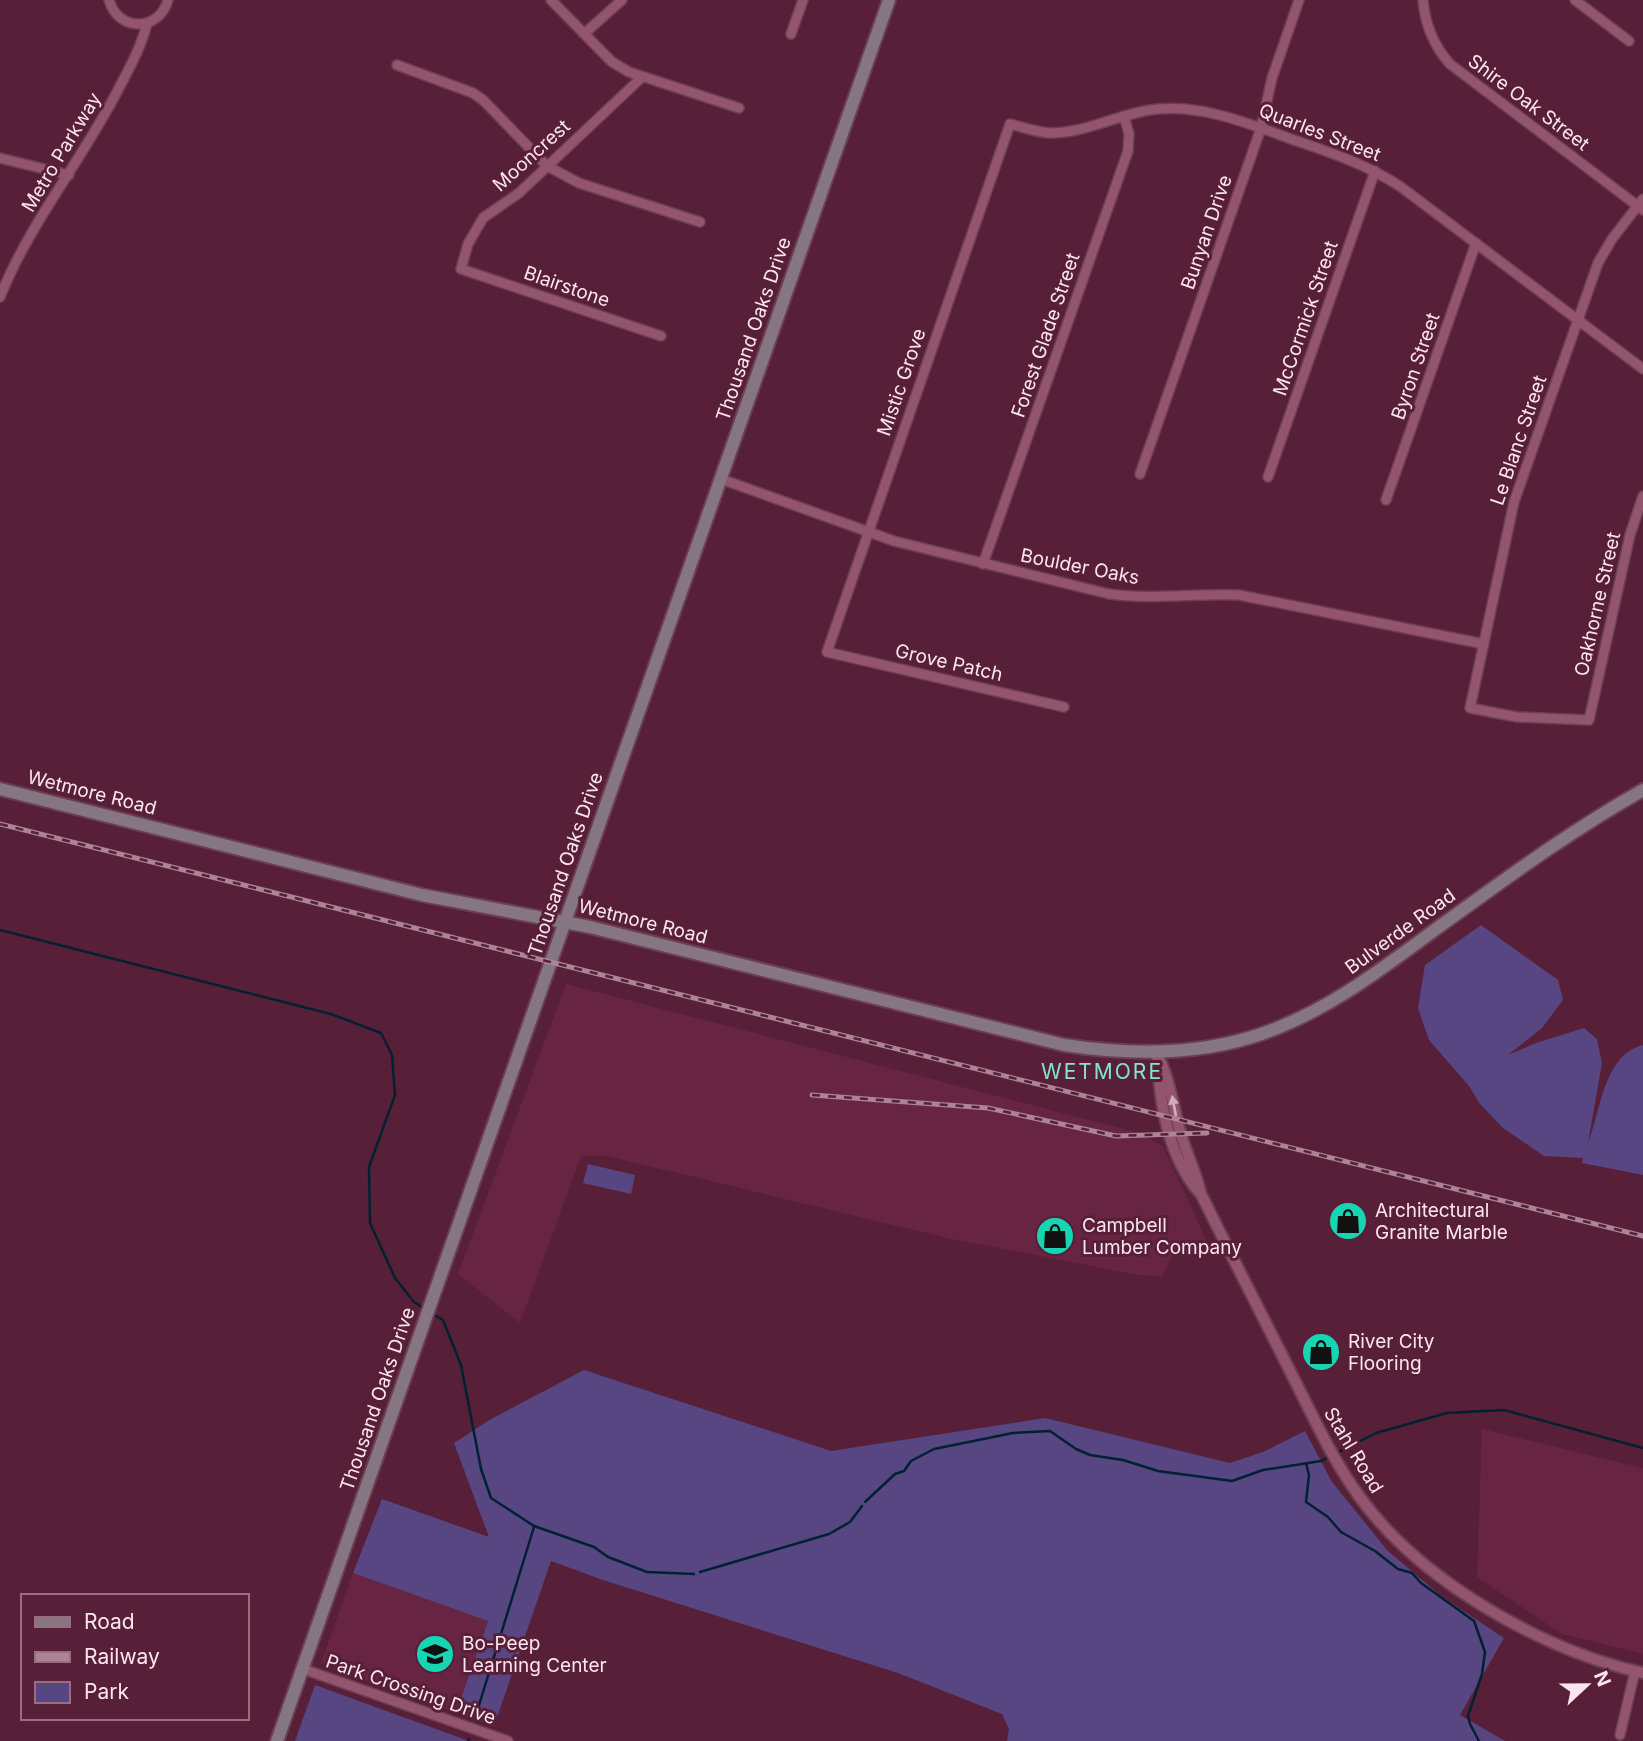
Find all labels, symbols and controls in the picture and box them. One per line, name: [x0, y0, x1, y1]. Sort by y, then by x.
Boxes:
street label: Shire Oak Street: [1464, 49, 1594, 155]
street label: Metro Parkway: [17, 88, 106, 216]
street label: Quarles Street: [1256, 99, 1384, 166]
street label: Mooncrest: [488, 115, 575, 196]
street label: Bunyan Drive: [1176, 172, 1237, 292]
street label: Thousand Oaks Drive: [711, 234, 796, 424]
street label: McCormick Street: [1268, 238, 1343, 399]
street label: Forest Glade Street: [1007, 250, 1084, 420]
street label: Blairstone: [521, 261, 613, 312]
street label: Byron Street: [1386, 310, 1445, 423]
street label: Mistic Grove: [872, 325, 931, 439]
street label: Le Blanc Street: [1485, 372, 1551, 508]
street label: Oakhorne Street: [1570, 530, 1625, 678]
street label: Boulder Oaks: [1019, 544, 1141, 589]
street label: Grove Patch: [893, 639, 1005, 686]
street label: Wetmore Road: [25, 765, 159, 820]
street label: Thousand Oaks Drive: [523, 769, 608, 959]
street label: Bulverde Road: [1341, 884, 1460, 979]
street label: Wetmore Road: [576, 894, 710, 949]
district label: WETMORE: [1041, 1059, 1163, 1084]
one-way arrow: [1168, 1095, 1179, 1117]
place label: Architectural Granite Marble: [1375, 1199, 1508, 1244]
shop icon: Architectural Granite Marble: [1327, 1200, 1369, 1242]
place label: Campbell Lumber Company: [1082, 1214, 1242, 1259]
shop icon: Campbell Lumber Company: [1034, 1215, 1076, 1257]
street label: Thousand Oaks Drive: [335, 1304, 420, 1494]
place label: River City Flooring: [1348, 1330, 1435, 1375]
shop icon: River City Flooring: [1300, 1331, 1342, 1373]
street label: Stahl Road: [1319, 1403, 1388, 1497]
legend: [21, 1594, 248, 1720]
text: Road: [84, 1609, 135, 1634]
place label: Bo-Peep Learning Center: [462, 1632, 607, 1677]
school or university icon: Bo-Peep Learning Center: [414, 1633, 456, 1675]
text: Railway: [84, 1644, 160, 1669]
street label: Park Crossing Drive: [323, 1650, 499, 1729]
north arrow: [1552, 1650, 1622, 1720]
text: N: [1589, 1668, 1616, 1690]
text: Park: [84, 1679, 129, 1704]

